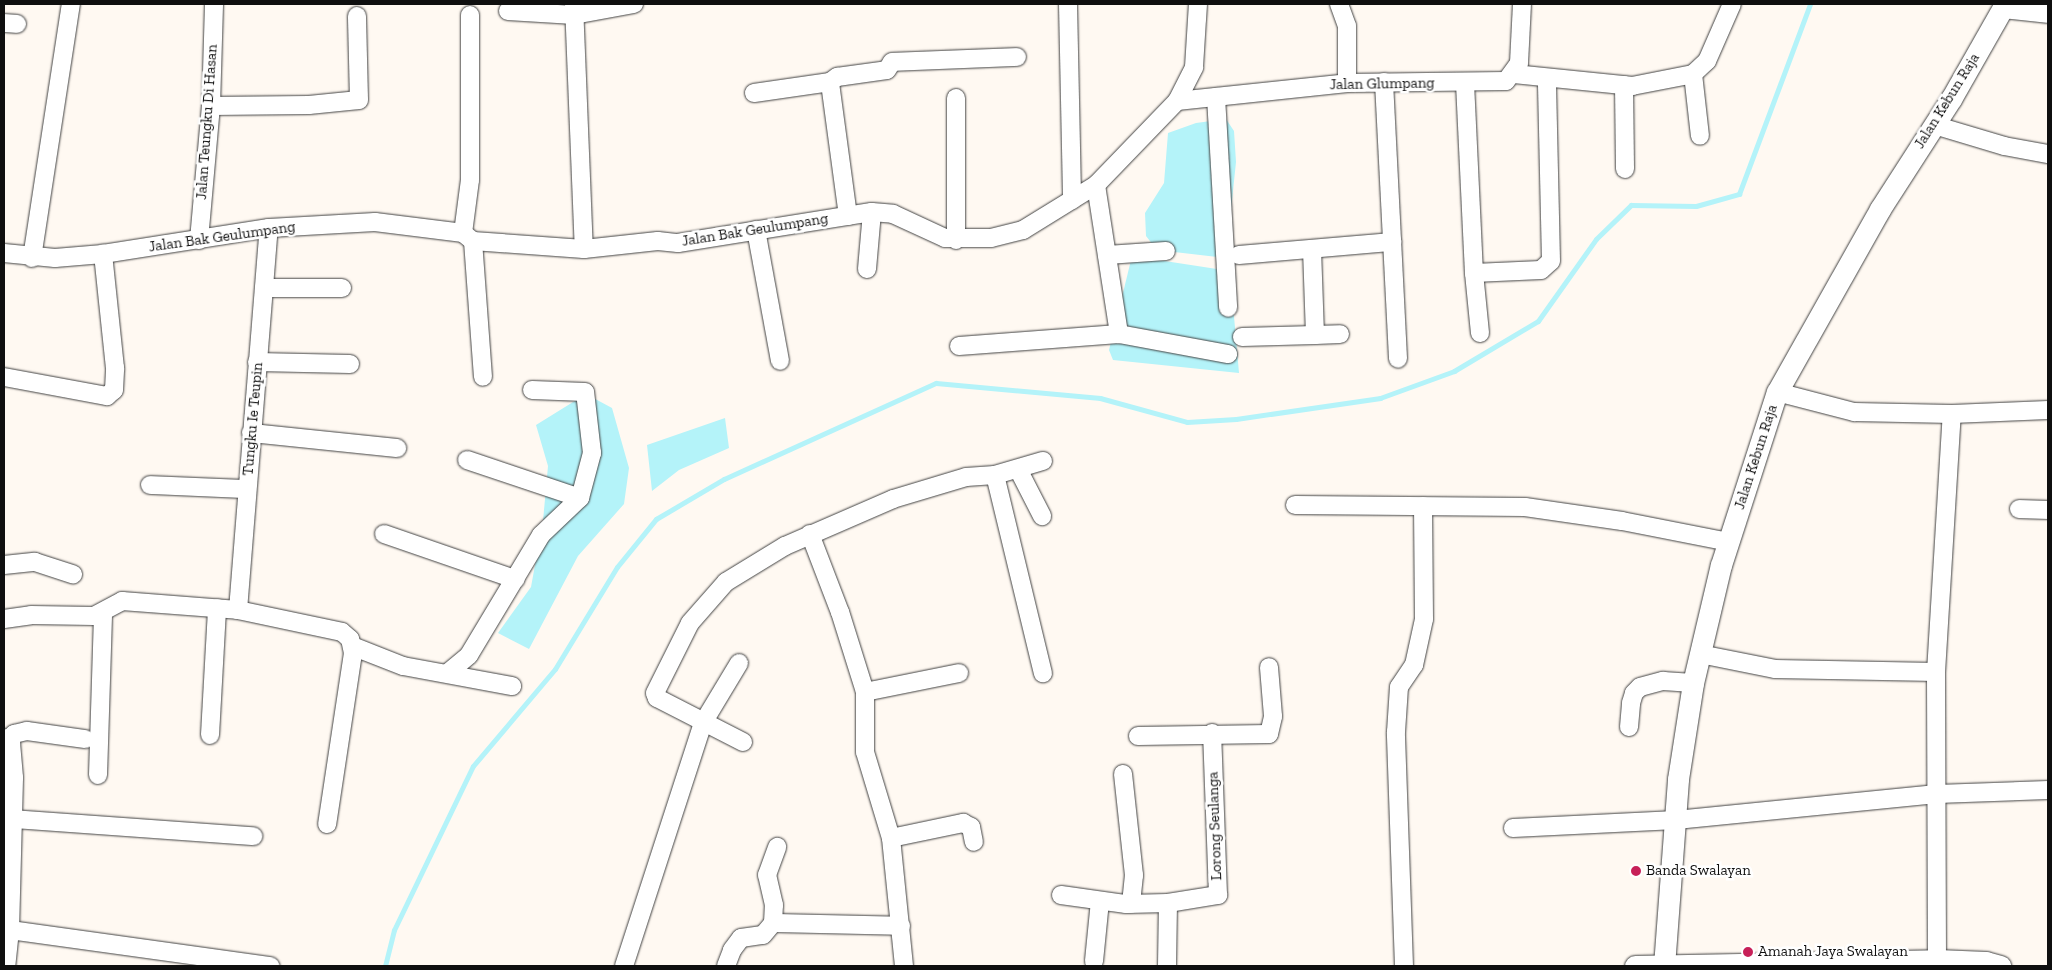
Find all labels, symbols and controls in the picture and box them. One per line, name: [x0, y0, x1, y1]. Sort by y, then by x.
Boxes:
street label: Jalan Teungku Di Hasan: [193, 43, 221, 201]
street label: Jalan Kebun Raja: [1910, 50, 1984, 152]
street label: Jalan Glumpang: [1329, 74, 1435, 94]
street label: Jalan Bak Geulumpang: [681, 210, 829, 250]
street label: Jalan Bak Geulumpang: [148, 218, 296, 256]
street label: Tungku Ie Teupin: [239, 361, 267, 477]
street label: Jalan Kebun Raja: [1731, 402, 1781, 512]
street label: Lorong Seulanga: [1204, 771, 1226, 881]
place label: Banda Swalayan: [1646, 862, 1751, 880]
marker: Banda Swalayan: [1630, 865, 1642, 877]
place label: Amanah Jaya Swalayan: [1758, 943, 1908, 961]
marker: Amanah Jaya Swalayan: [1742, 946, 1754, 958]

